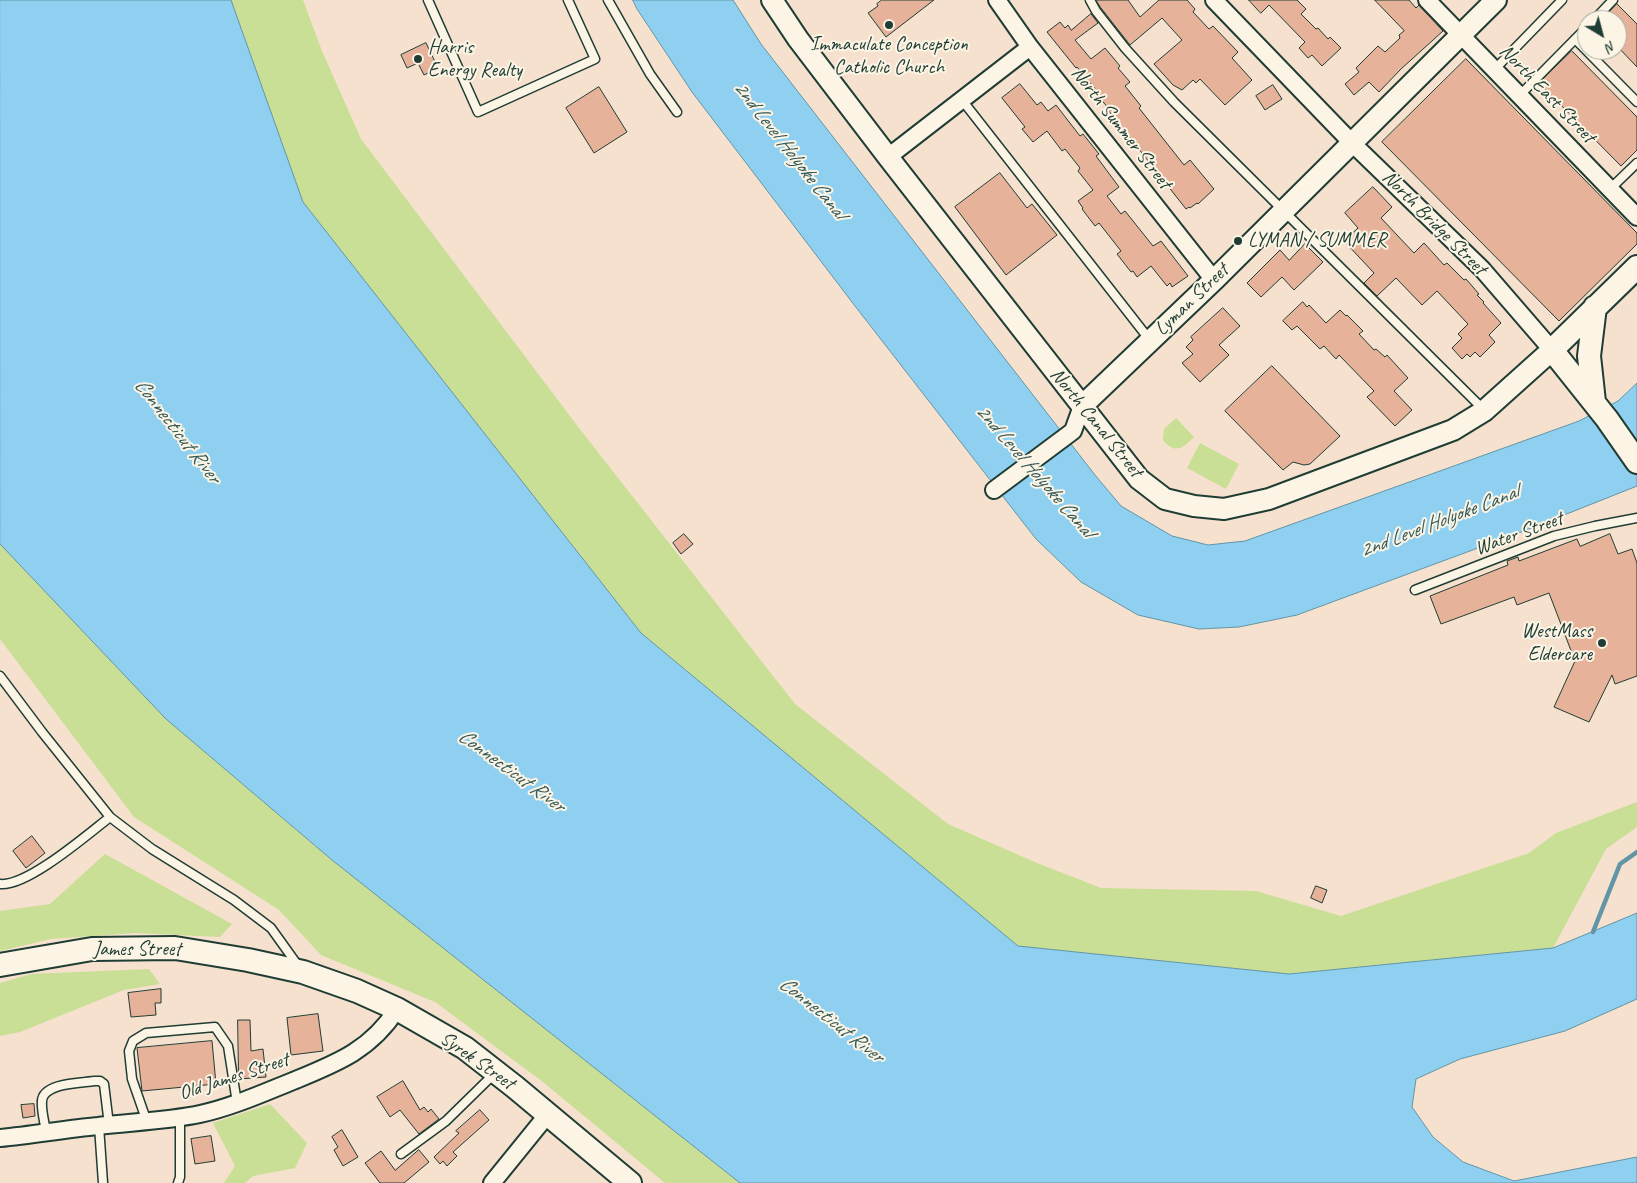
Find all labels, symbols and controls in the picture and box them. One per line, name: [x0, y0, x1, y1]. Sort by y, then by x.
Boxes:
north arrow: [1577, 10, 1627, 60]
marker: Immaculate Conception Catholic Church: [883, 19, 895, 31]
place label: Immaculate Conception Catholic Church: [810, 33, 968, 80]
place label: Harris Energy Realty: [428, 36, 522, 83]
text: N: [1602, 37, 1619, 56]
street label: North East Street: [1494, 40, 1600, 148]
marker: Harris Energy Realty: [412, 53, 424, 65]
street label: North Summer Street: [1066, 62, 1176, 194]
water label: 2nd Level Holyoke Canal: [727, 76, 851, 224]
street label: North Bridge Street: [1377, 166, 1491, 280]
place label: LYMAN / SUMMER: [1248, 229, 1386, 253]
marker: LYMAN / SUMMER: [1232, 235, 1244, 247]
street label: Lyman Street: [1150, 259, 1234, 341]
street label: North Canal Street: [1045, 363, 1147, 483]
water label: Connecticut River: [128, 374, 226, 488]
water label: 2nd Level Holyoke Canal: [969, 399, 1099, 543]
water label: 2nd Level Holyoke Canal: [1356, 480, 1522, 564]
street label: Water Street: [1472, 507, 1566, 561]
place label: WestMass Eldercare: [1521, 620, 1592, 667]
marker: WestMass Eldercare: [1596, 637, 1608, 649]
water label: Connecticut River: [453, 724, 569, 818]
street label: James Street: [93, 938, 181, 962]
water label: Connecticut River: [774, 971, 888, 1069]
street label: Syrek Street: [435, 1027, 519, 1095]
street label: Old James Street: [176, 1048, 292, 1106]

